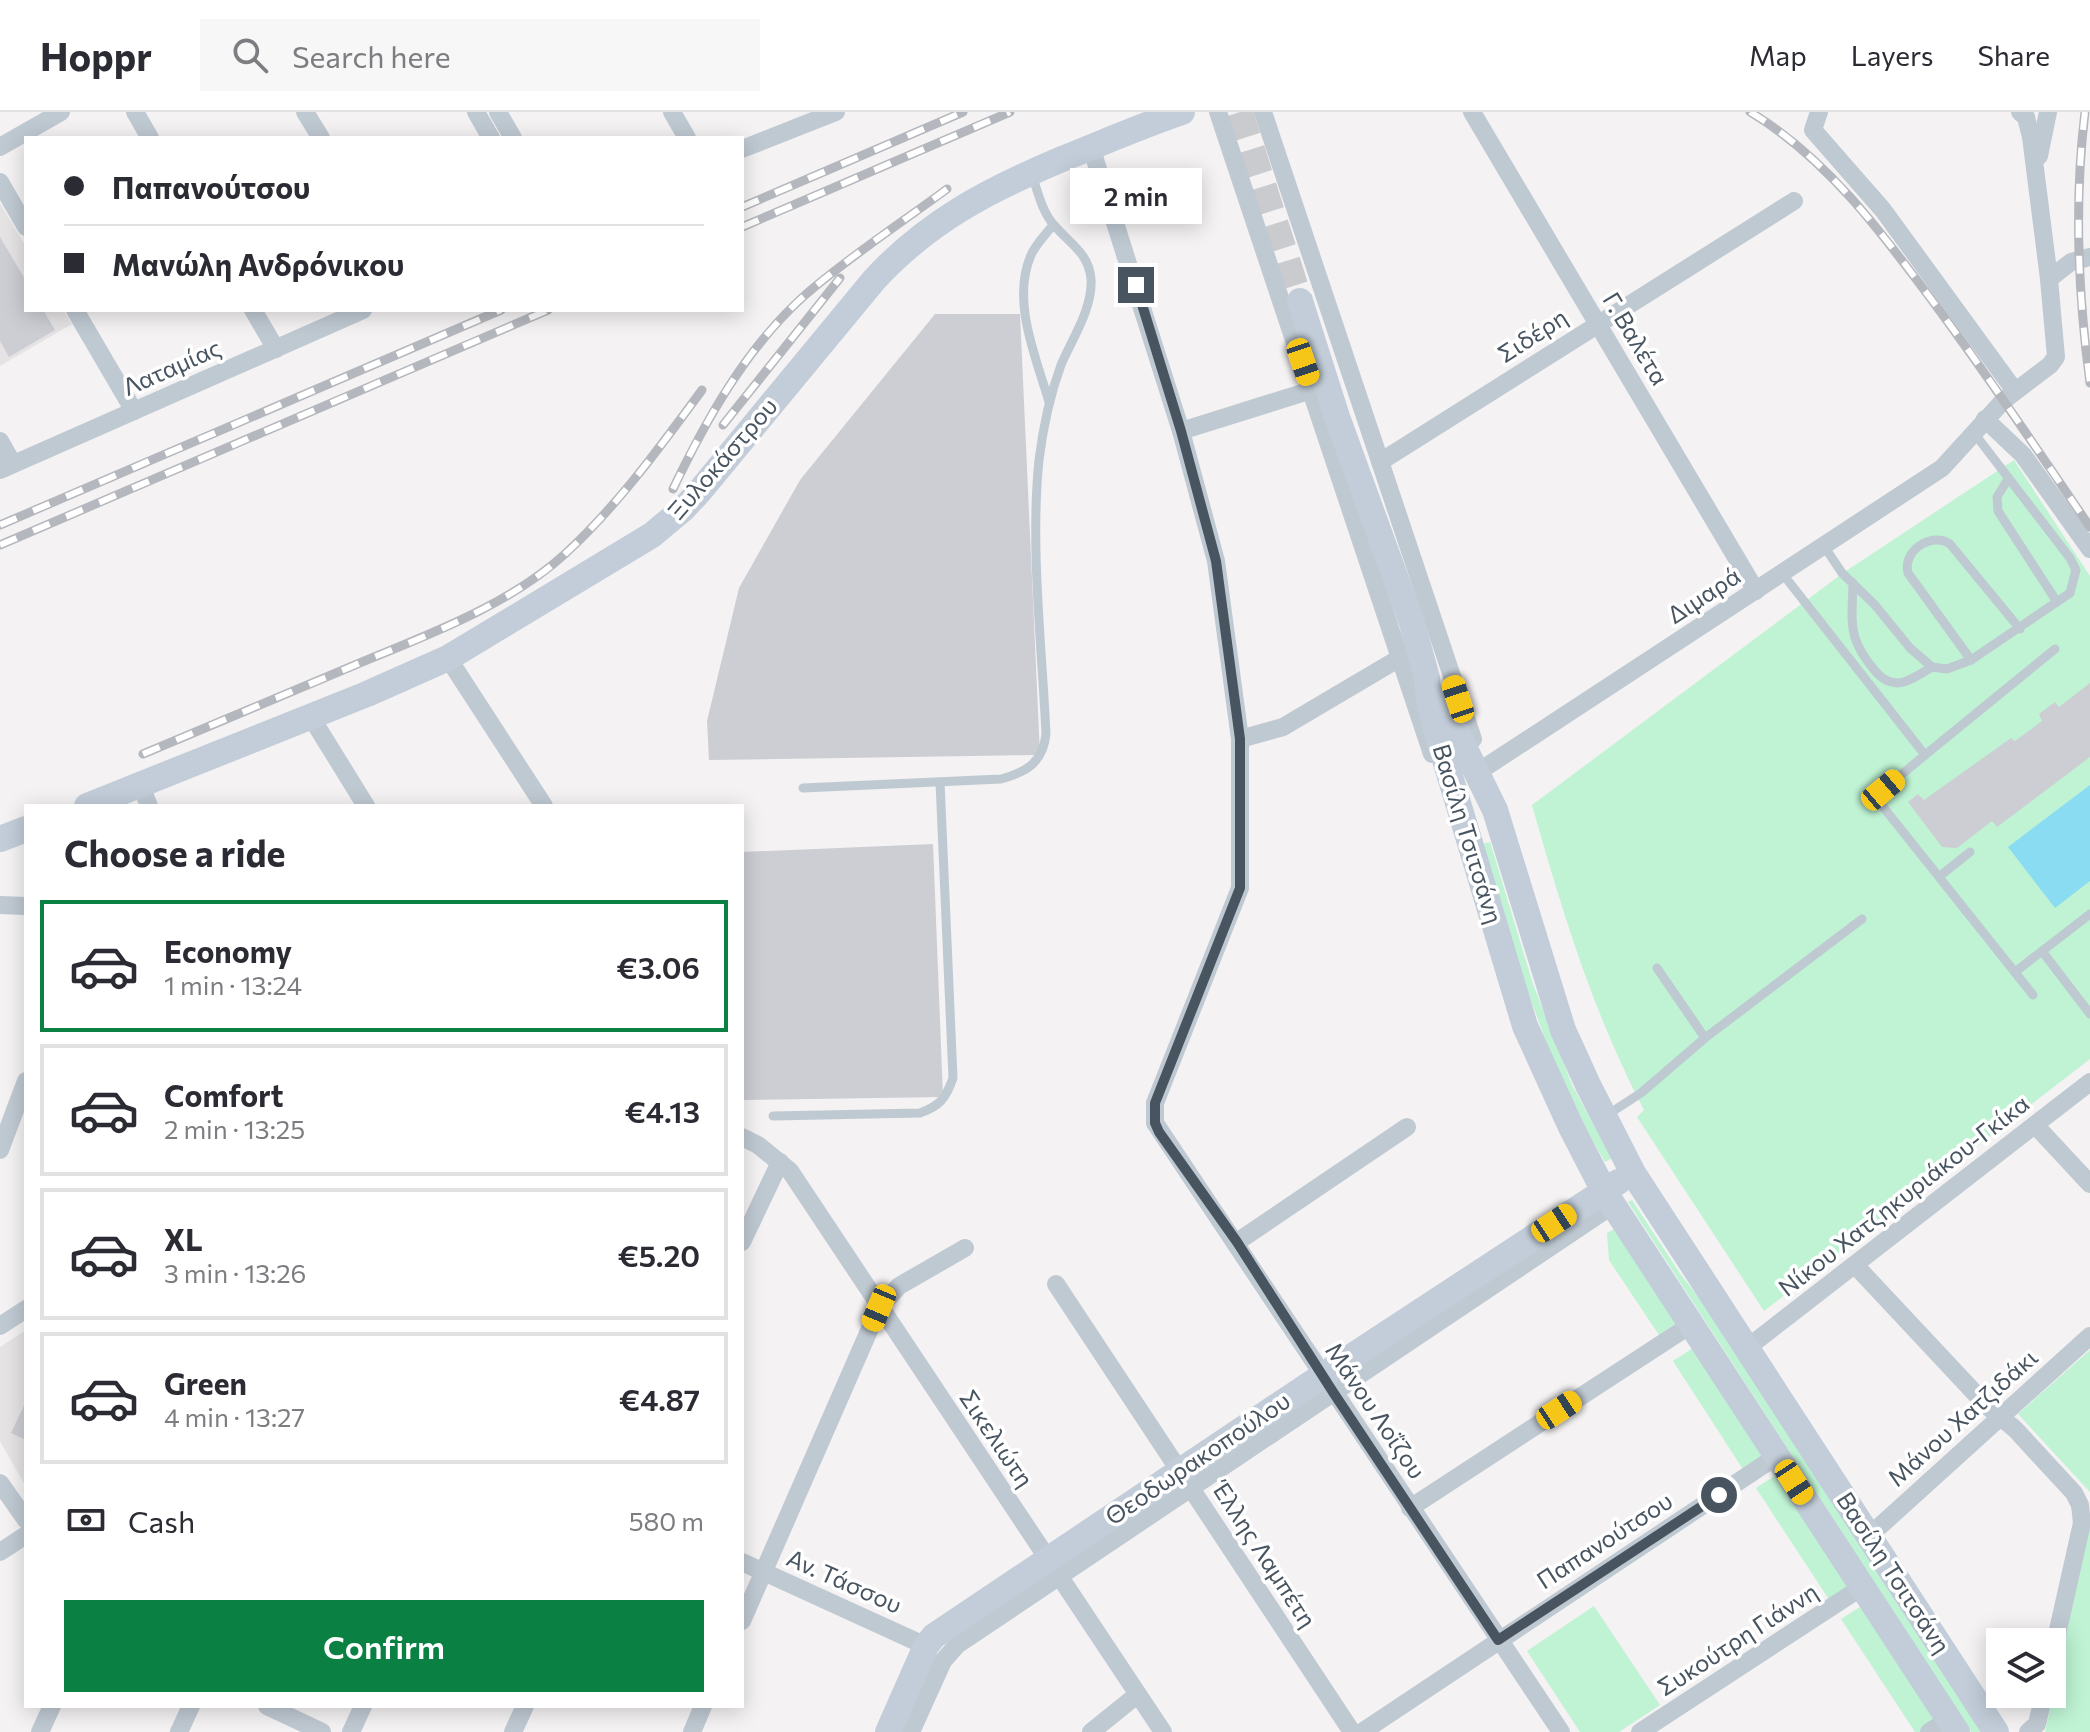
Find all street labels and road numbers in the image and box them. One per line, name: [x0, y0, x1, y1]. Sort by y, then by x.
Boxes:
street label: Γ. Βαλέτα: [1597, 287, 1675, 390]
street label: Σιδέρη: [1492, 302, 1572, 368]
street label: Λαταμίας: [118, 332, 225, 401]
street label: Ξυλοκάστρου: [661, 391, 783, 525]
street label: Διμαρά: [1661, 560, 1745, 629]
street label: Βασίλη Τσιτσάνη: [1427, 740, 1510, 927]
street label: Νίκου Χατζηκυριάκου-Γκίκα: [1772, 1088, 2034, 1302]
street label: Μάνου Λοΐζου: [1320, 1337, 1432, 1484]
street label: Μάνου Χατζιδάκι: [1881, 1342, 2043, 1492]
street label: Σικελιώτη: [954, 1384, 1040, 1492]
street label: Θεοδωρακοπούλου: [1099, 1385, 1295, 1530]
street label: Έλλης Λαμπέτη: [1206, 1474, 1323, 1633]
street label: Παπανούτσου: [1531, 1485, 1677, 1594]
street label: Βασίλη Τσιτσάνη: [1831, 1486, 1957, 1658]
street label: Αν. Τάσσου: [783, 1542, 907, 1619]
street label: Συκούτρη Γιάννη: [1652, 1576, 1823, 1701]

